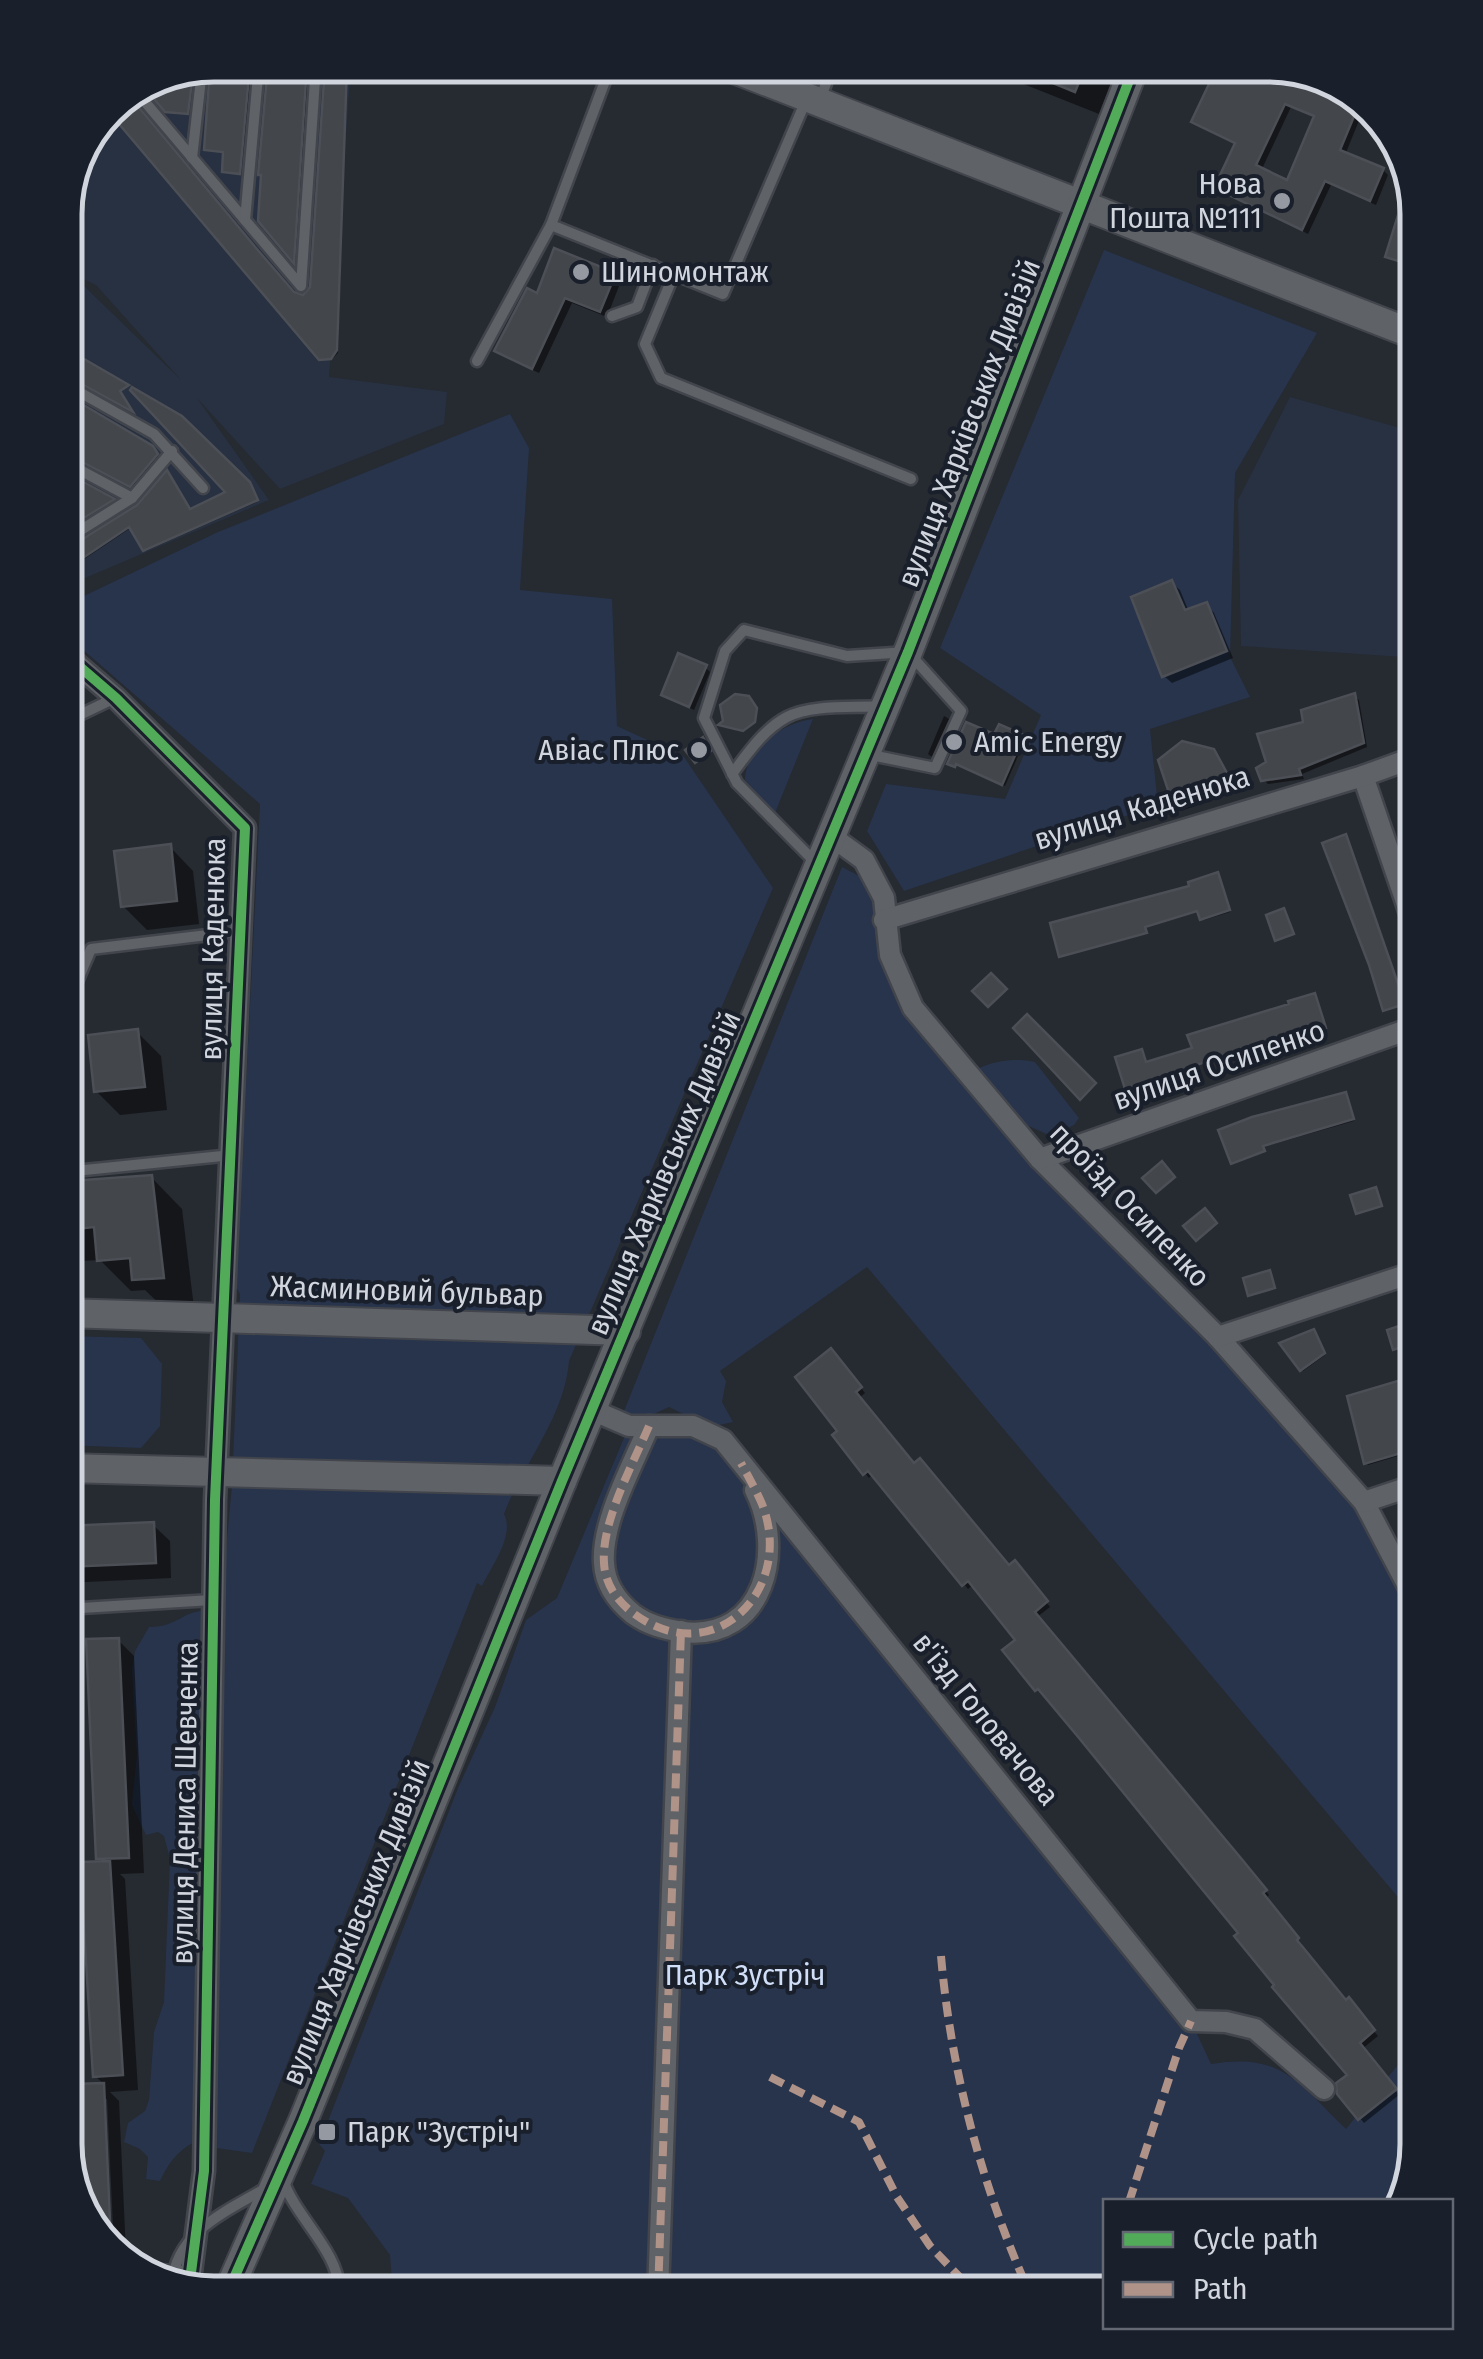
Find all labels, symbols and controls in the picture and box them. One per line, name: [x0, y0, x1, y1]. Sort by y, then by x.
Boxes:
place label: Нова Пошта №111: [1109, 166, 1262, 236]
marker: Нова Пошта №111: [1271, 190, 1293, 212]
place label: Шиномонтаж: [601, 254, 769, 290]
street label: вулиця Харківських Дивізій: [890, 254, 1048, 592]
marker: Шиномонтаж: [570, 261, 592, 283]
place label: Amic Energy: [974, 724, 1123, 760]
marker: Amic Energy: [943, 731, 965, 753]
place label: Авіас Плюс: [538, 732, 679, 768]
marker: Авіас Плюс: [688, 739, 710, 761]
street label: вулиця Каденюка: [1030, 758, 1254, 858]
street label: вулиця Каденюка: [193, 837, 233, 1061]
street label: вулиця Харківських Дивізій: [579, 1006, 749, 1340]
street label: вулиця Осипенко: [1109, 1012, 1329, 1118]
street label: проїзд Осипенко: [1043, 1115, 1217, 1295]
street label: Жасминовий бульвар: [270, 1268, 544, 1314]
street label: в'їзд Головачова: [905, 1625, 1067, 1813]
street label: вулиця Дениса Шевченка: [164, 1641, 206, 1965]
street label: вулиця Харківських Дивізій: [274, 1754, 438, 2090]
park label: Парк Зустріч: [665, 1957, 825, 1993]
place label: Парк "Зустріч": [347, 2114, 530, 2150]
marker: Парк "Зустріч": [316, 2121, 338, 2143]
legend: [1103, 2199, 1453, 2329]
text: Cycle path: [1193, 2221, 1319, 2257]
text: Path: [1193, 2271, 1247, 2307]

